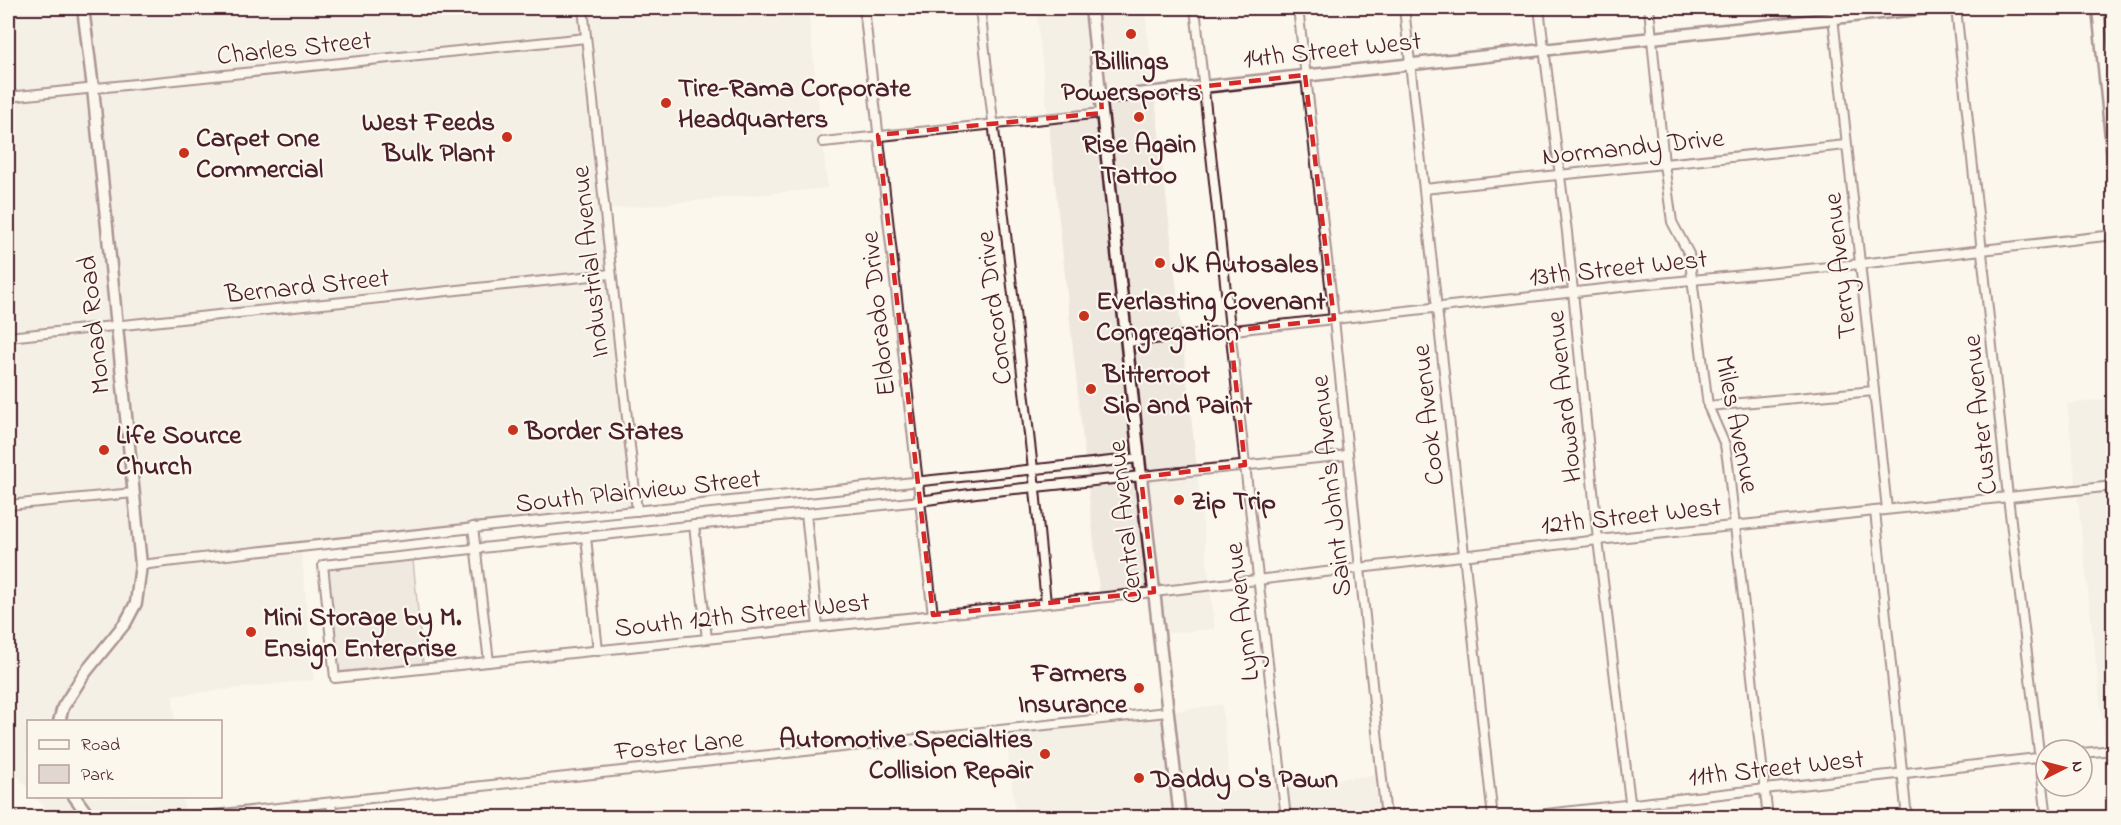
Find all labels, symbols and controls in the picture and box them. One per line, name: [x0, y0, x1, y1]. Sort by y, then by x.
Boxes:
street label: Charles Street: [215, 22, 374, 77]
street label: 14th Street West: [1241, 23, 1423, 80]
marker: Billings Powersports: [1124, 27, 1138, 41]
place label: Billings Powersports: [1061, 43, 1201, 113]
place label: Tire-Rama Corporate Headquarters: [678, 70, 912, 140]
marker: Tire-Rama Corporate Headquarters: [659, 96, 673, 110]
place label: West Feeds Bulk Plant: [362, 104, 496, 174]
marker: Rise Again Tattoo: [1132, 110, 1146, 124]
street label: Normandy Drive: [1540, 119, 1727, 177]
place label: Carpet One Commercial: [196, 120, 323, 190]
place label: Rise Again Tattoo: [1082, 126, 1196, 196]
marker: West Feeds Bulk Plant: [500, 130, 514, 144]
marker: Carpet One Commercial: [177, 146, 191, 160]
street label: Industrial Avenue: [562, 163, 621, 360]
street label: Terry Avenue: [1814, 190, 1869, 341]
street label: Concord Drive: [967, 228, 1024, 387]
street label: Eldorado Drive: [851, 229, 908, 398]
street label: 13th Street West: [1527, 241, 1709, 298]
place label: JK Autosales: [1172, 246, 1319, 285]
street label: Monad Road: [69, 254, 122, 396]
marker: JK Autosales: [1153, 256, 1167, 270]
street label: Bernard Street: [222, 259, 391, 316]
place label: Everlasting Covenant Congregation: [1096, 283, 1326, 354]
street label: Howard Avenue: [1537, 308, 1594, 485]
marker: Everlasting Covenant Congregation: [1077, 309, 1091, 323]
street label: Custer Avenue: [1954, 332, 2009, 497]
street label: Cook Avenue: [1403, 341, 1456, 487]
street label: Miles Avenue: [1703, 352, 1768, 497]
place label: Bitterroot Sip and Paint: [1101, 356, 1253, 426]
street label: Saint John's Avenue: [1301, 372, 1364, 598]
marker: Bitterroot Sip and Paint: [1084, 382, 1098, 396]
place label: Border States: [523, 413, 684, 452]
place label: Life Source Church: [116, 417, 242, 487]
marker: Border States: [506, 423, 520, 437]
street label: Central Avenue: [1098, 437, 1154, 605]
marker: Life Source Church: [97, 443, 111, 457]
street label: South Plainview Street: [514, 460, 763, 525]
place label: Zip Trip: [1191, 483, 1276, 522]
street label: 12th Street West: [1539, 489, 1723, 546]
marker: Zip Trip: [1172, 493, 1186, 507]
street label: Lynn Avenue: [1216, 539, 1271, 683]
street label: South 12th Street West: [613, 584, 872, 649]
place label: Mini Storage by M. Ensign Enterprise: [263, 599, 462, 670]
marker: Mini Storage by M. Ensign Enterprise: [244, 625, 258, 639]
place label: Farmers Insurance: [1018, 655, 1128, 725]
marker: Farmers Insurance: [1132, 681, 1146, 695]
legend: [27, 720, 222, 798]
street label: Foster Lane: [612, 720, 746, 773]
place label: Automotive Specialties Collision Repair: [779, 721, 1034, 791]
text: Road: [81, 733, 120, 759]
north arrow: [2034, 738, 2094, 798]
street label: 11th Street West: [1686, 741, 1866, 798]
marker: Automotive Specialties Collision Repair: [1038, 747, 1052, 761]
text: N: [2064, 760, 2089, 773]
place label: Daddy O's Pawn: [1149, 761, 1338, 800]
text: Park: [81, 763, 114, 789]
marker: Daddy O's Pawn: [1132, 771, 1146, 785]

